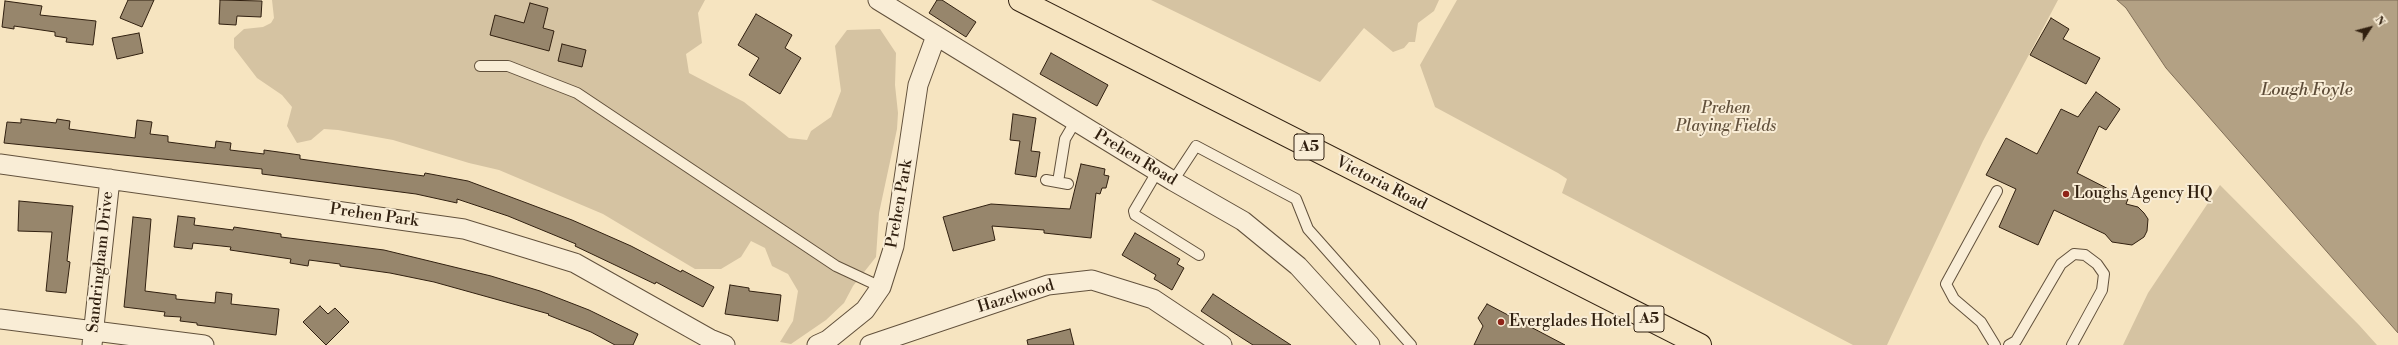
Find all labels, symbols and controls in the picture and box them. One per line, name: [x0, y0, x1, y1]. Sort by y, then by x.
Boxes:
north arrow: [2350, 8, 2390, 48]
text: N: [2371, 13, 2388, 29]
water label: Lough Foyle: [2261, 81, 2353, 101]
park label: Prehen Playing Fields: [1676, 99, 1776, 137]
street label: Prehen Road: [1090, 126, 1180, 190]
road number: A5: [1294, 134, 1324, 160]
street label: Victoria Road: [1332, 153, 1430, 215]
street label: Prehen Park: [883, 158, 917, 250]
place label: Loughs Agency HQ: [2074, 184, 2212, 204]
marker: Loughs Agency HQ: [2061, 189, 2071, 199]
street label: Sandringham Drive: [84, 190, 118, 334]
street label: Prehen Park: [328, 200, 420, 232]
street label: Hazelwood: [975, 276, 1057, 318]
road number: A5: [1634, 306, 1664, 332]
place label: Everglades Hotel: [1509, 312, 1631, 332]
marker: Everglades Hotel: [1496, 317, 1506, 327]

